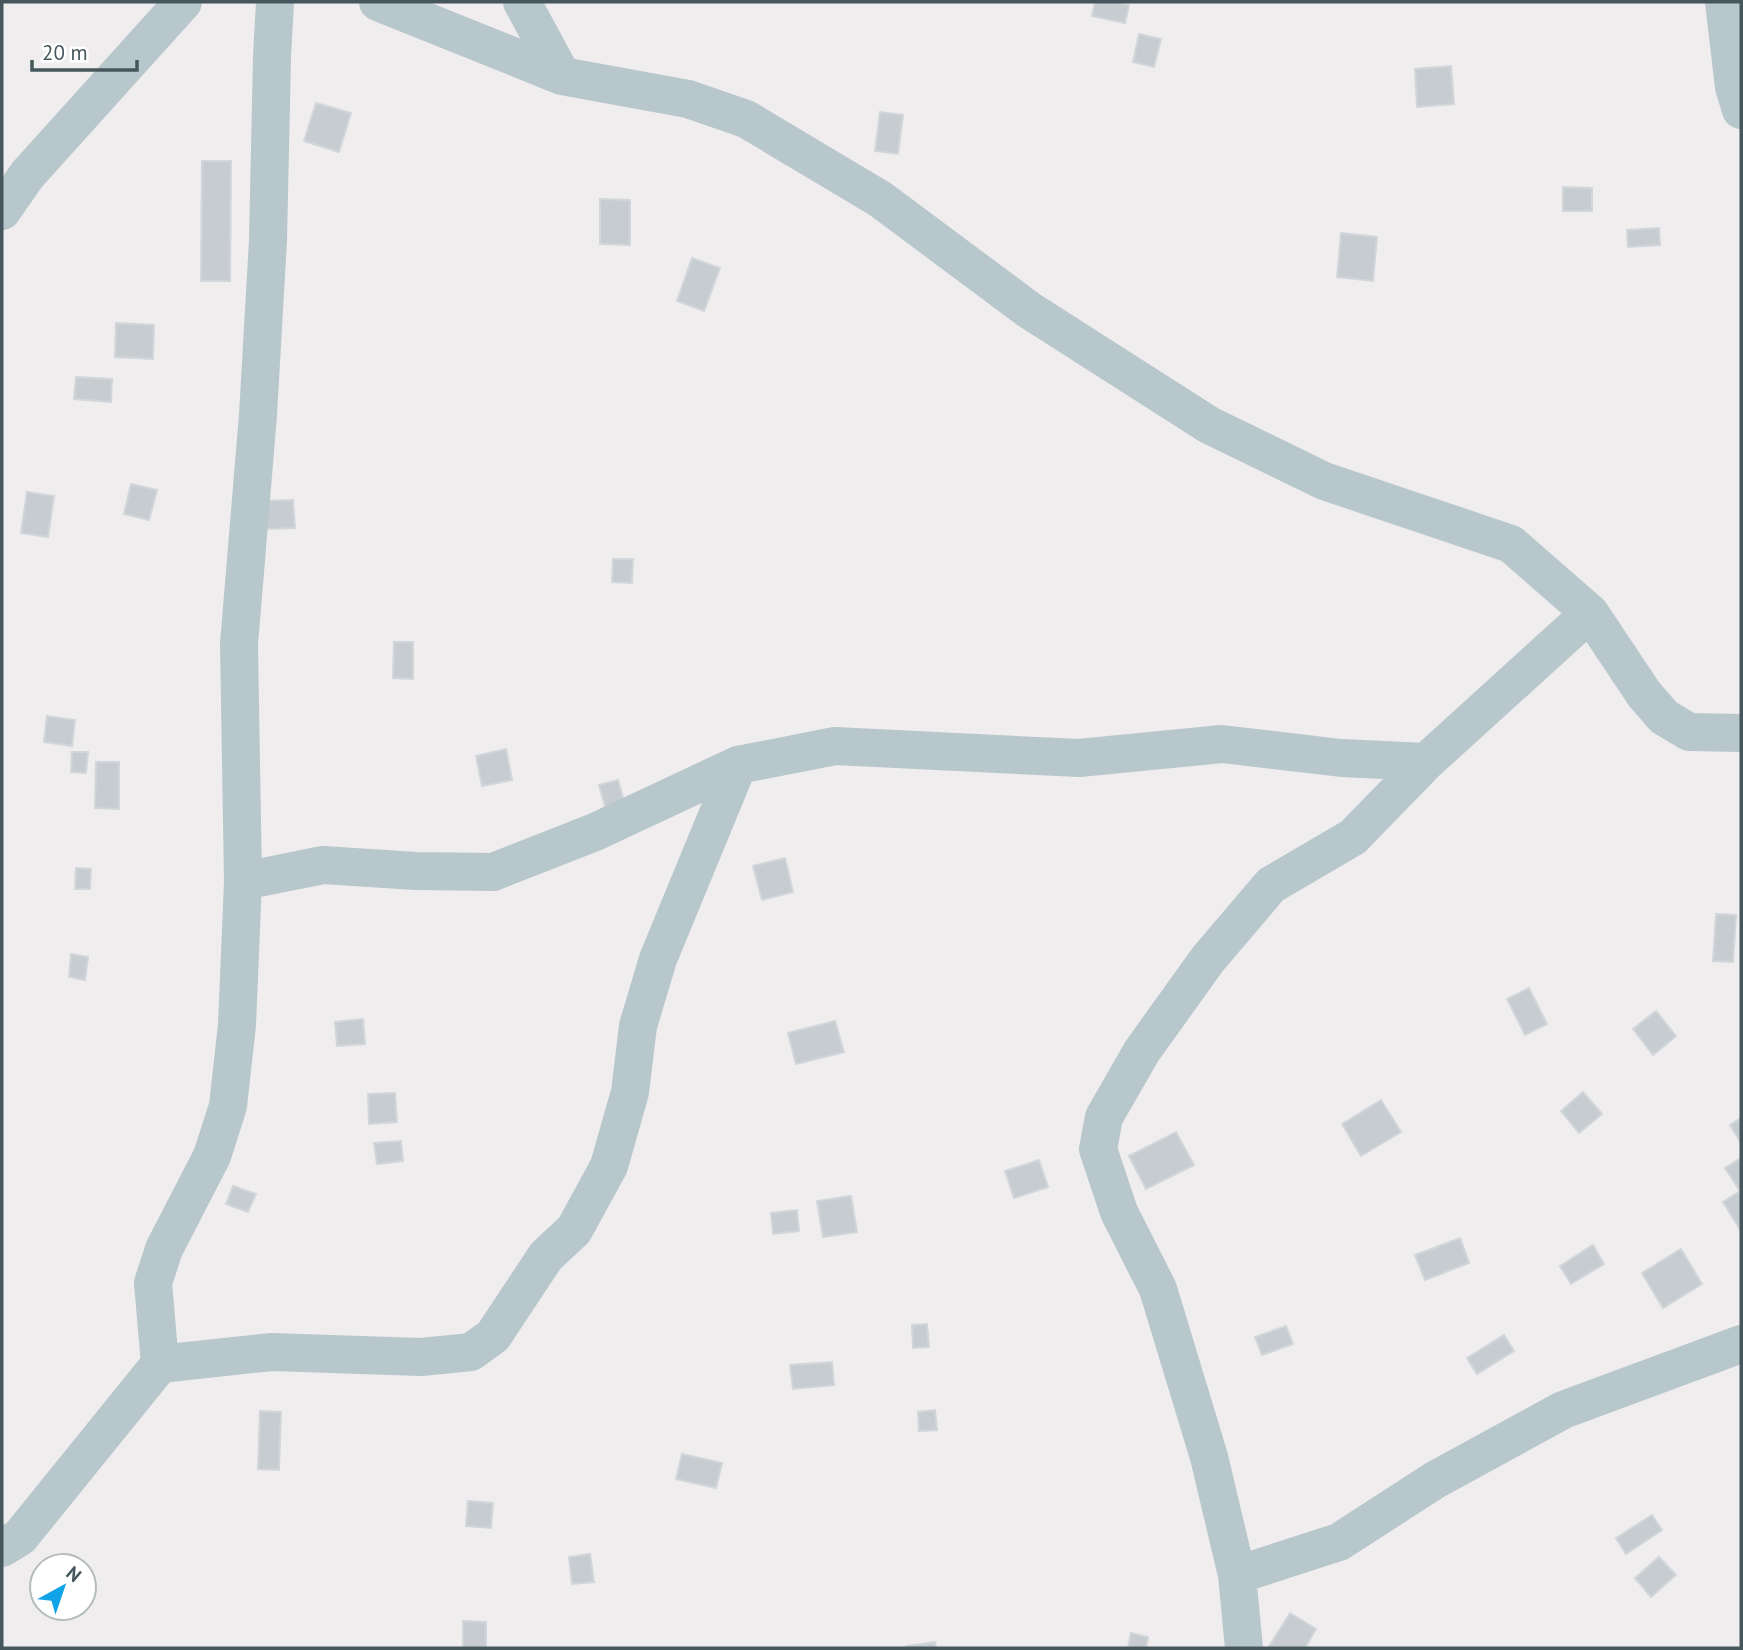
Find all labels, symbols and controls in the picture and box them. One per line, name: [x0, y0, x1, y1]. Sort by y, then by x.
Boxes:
scale bar: [32, 28, 136, 72]
text: 20 m: [42, 39, 88, 66]
north arrow: [28, 1552, 98, 1622]
text: N: [61, 1561, 86, 1587]

